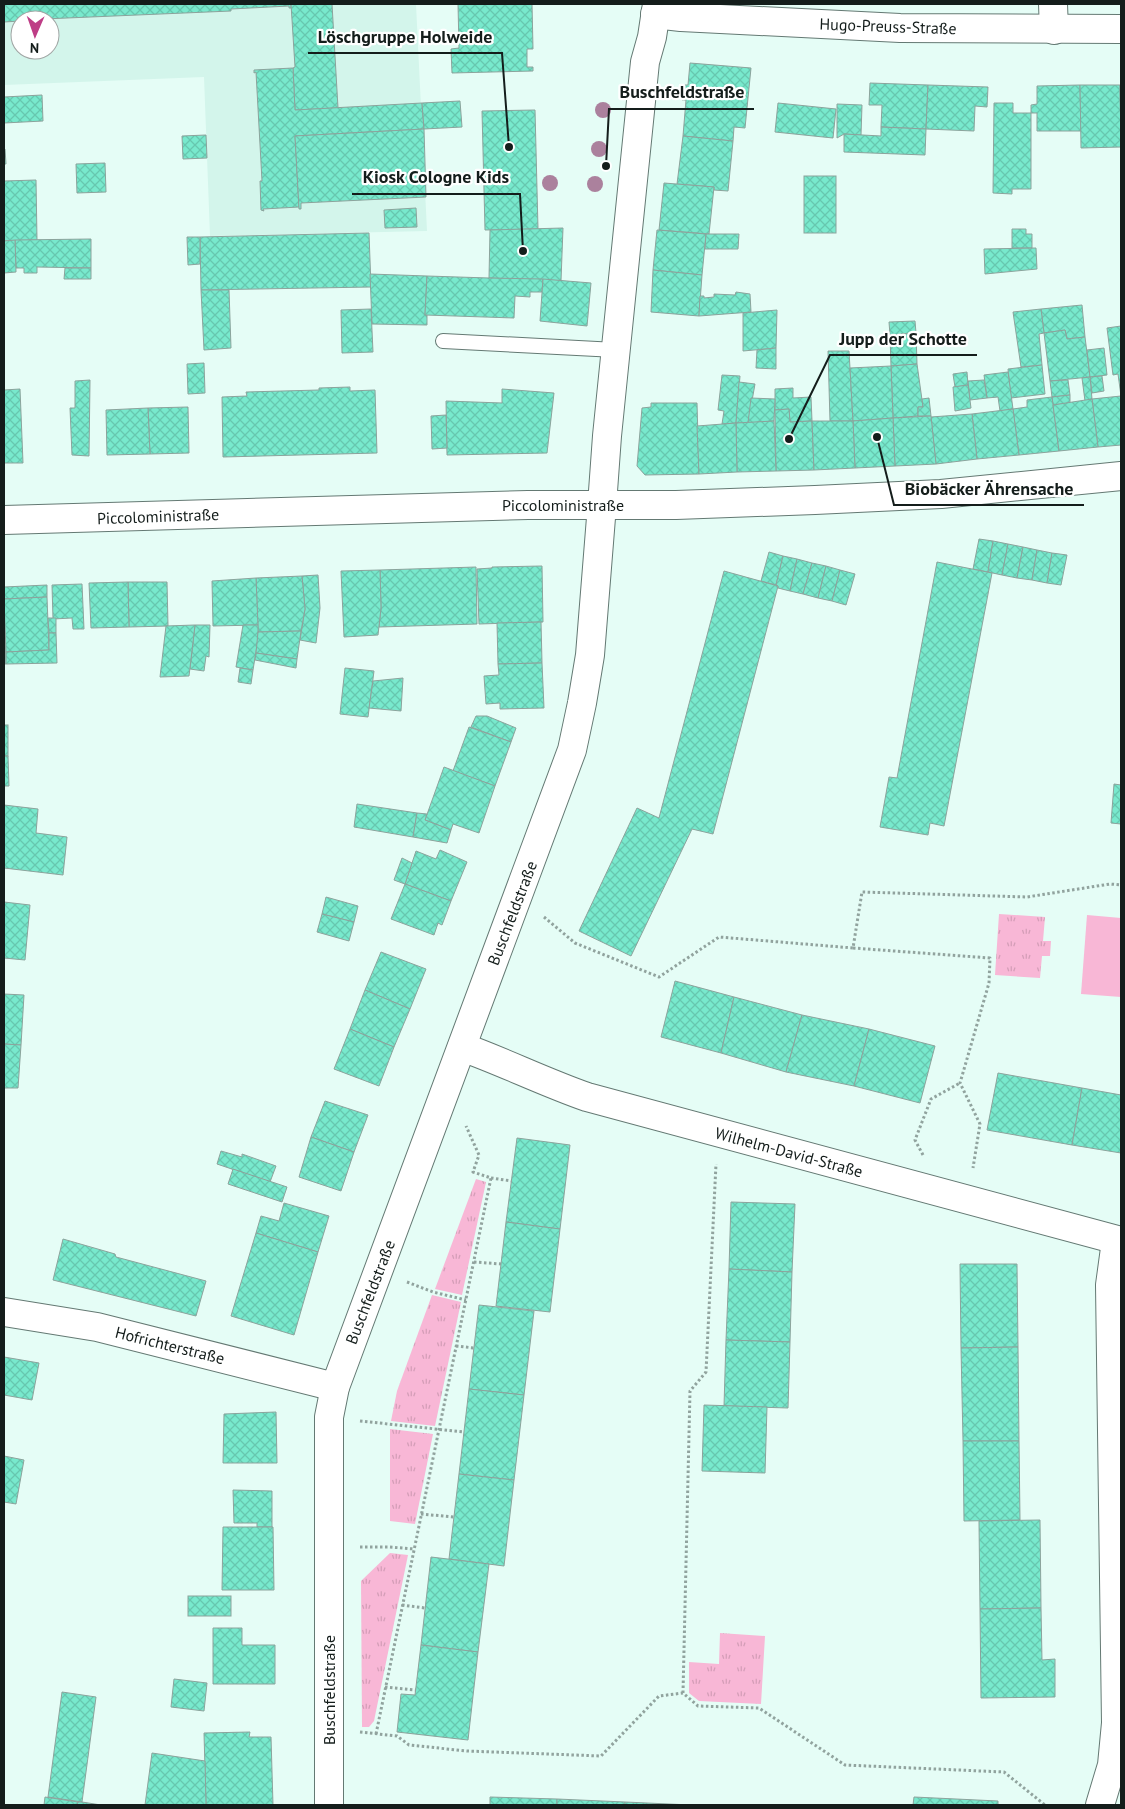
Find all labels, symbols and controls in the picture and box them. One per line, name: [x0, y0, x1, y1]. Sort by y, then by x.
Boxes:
north arrow: [10, 10, 60, 60]
street label: Hugo-Preuss-Straße: [819, 14, 957, 38]
callout: Löschgruppe Holweide: [308, 20, 502, 53]
text: Löschgruppe Holweide: [318, 25, 492, 48]
text: N: [30, 39, 39, 57]
callout: Buschfeldstraße: [609, 76, 754, 109]
text: Buschfeldstraße: [620, 80, 744, 103]
callout: Kiosk Cologne Kids: [352, 161, 520, 194]
text: Kiosk Cologne Kids: [363, 165, 510, 188]
callout: Jupp der Schotte: [830, 322, 977, 355]
text: Jupp der Schotte: [838, 327, 967, 350]
callout: Biobäcker Ährensache: [894, 472, 1084, 505]
text: Biobäcker Ährensache: [905, 477, 1073, 500]
street label: Piccoloministraße: [502, 495, 624, 515]
street label: Piccoloministraße: [97, 504, 219, 528]
street label: Buschfeldstraße: [483, 858, 541, 968]
street label: Wilhelm-David-Straße: [713, 1123, 865, 1181]
street label: Buschfeldstraße: [341, 1237, 399, 1347]
street label: Hofrichterstraße: [113, 1322, 227, 1368]
street label: Buschfeldstraße: [319, 1635, 339, 1745]

